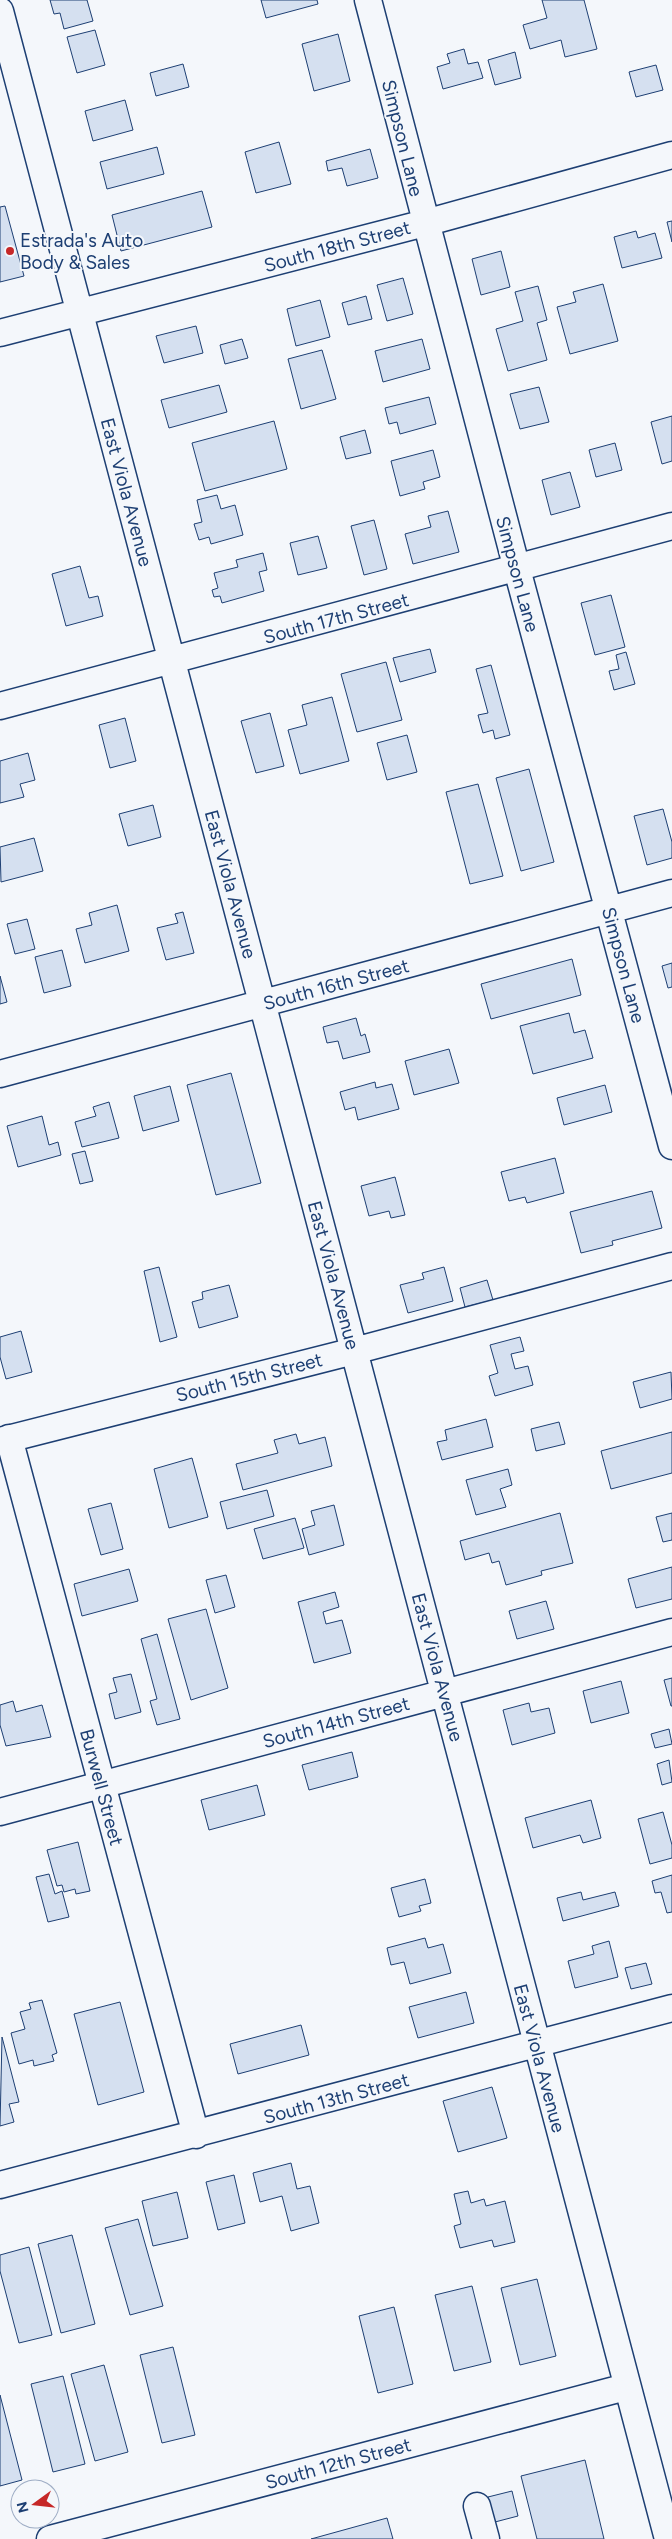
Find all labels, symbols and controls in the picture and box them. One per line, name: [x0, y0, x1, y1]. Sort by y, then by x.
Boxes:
street label: Simpson Lane: [377, 78, 428, 199]
street label: South 18th Street: [261, 216, 413, 277]
place label: Estrada's Auto Body & Sales: [20, 229, 143, 274]
marker: Estrada's Auto Body & Sales: [4, 245, 16, 257]
street label: East Viola Avenue: [96, 415, 157, 569]
street label: Simpson Lane: [491, 514, 544, 635]
street label: South 17th Street: [261, 588, 411, 649]
street label: East Viola Avenue: [200, 807, 261, 961]
street label: Simpson Lane: [597, 905, 650, 1026]
street label: South 16th Street: [261, 954, 412, 1015]
street label: East Viola Avenue: [303, 1198, 364, 1352]
street label: South 15th Street: [173, 1348, 325, 1407]
street label: East Viola Avenue: [407, 1590, 468, 1744]
street label: South 14th Street: [260, 1692, 412, 1753]
street label: Burwell Street: [75, 1726, 128, 1848]
street label: East Viola Avenue: [509, 1981, 570, 2135]
street label: South 13th Street: [261, 2068, 411, 2129]
street label: South 12th Street: [263, 2433, 414, 2494]
north arrow: [10, 2479, 60, 2529]
text: N: [13, 2500, 33, 2515]

